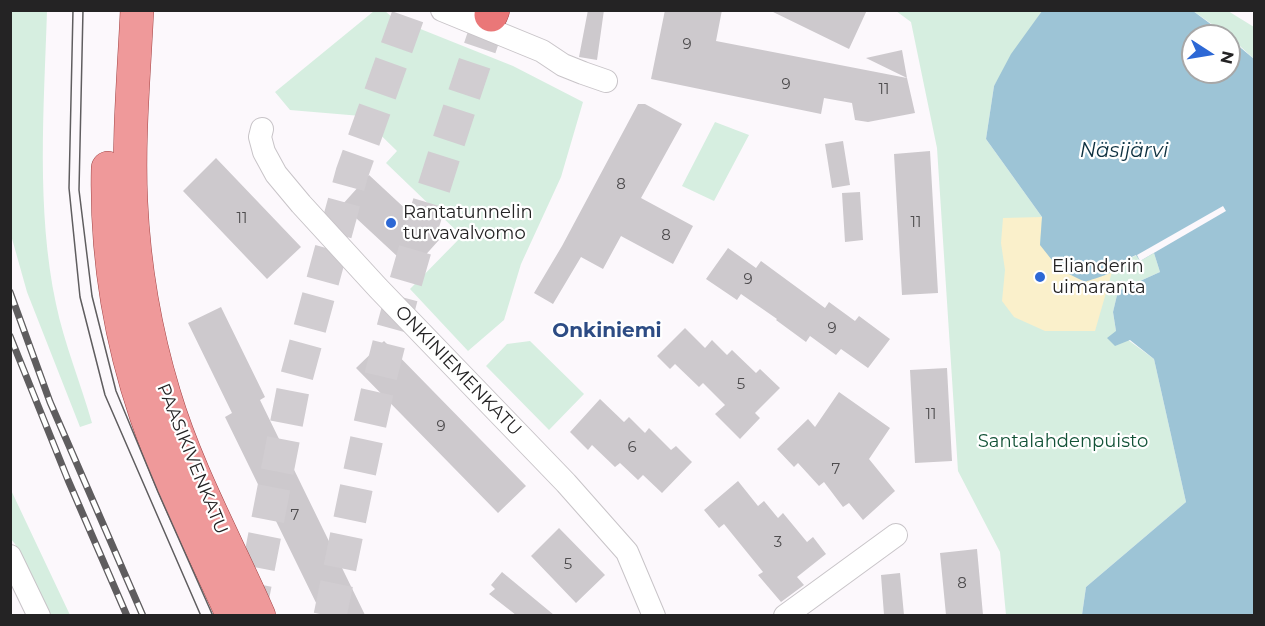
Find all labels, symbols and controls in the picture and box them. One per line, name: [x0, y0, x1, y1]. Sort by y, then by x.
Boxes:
north arrow: [1181, 24, 1241, 84]
house number: 9: [682, 36, 692, 54]
text: N: [1217, 49, 1238, 66]
house number: 9: [781, 76, 791, 94]
house number: 11: [879, 81, 889, 99]
water label: Näsijärvi: [1080, 139, 1168, 163]
house number: 8: [616, 176, 626, 194]
place label: Rantatunnelin turvavalvomo: [403, 202, 533, 244]
house number: 11: [237, 210, 247, 228]
house number: 11: [911, 214, 921, 232]
marker: Rantatunnelin turvavalvomo: [384, 216, 398, 230]
house number: 8: [661, 227, 671, 245]
place label: Elianderin uimaranta: [1052, 256, 1145, 298]
marker: Elianderin uimaranta: [1033, 270, 1047, 284]
house number: 9: [743, 271, 753, 289]
street label: ONKINIEMENKATU: [390, 301, 526, 441]
district label: Onkiniemi: [552, 319, 662, 343]
house number: 9: [827, 320, 837, 338]
house number: 5: [737, 376, 745, 394]
street label: PAASIKIVENKATU: [152, 381, 232, 537]
house number: 11: [926, 406, 936, 424]
house number: 9: [436, 418, 446, 436]
park label: Santalahdenpuisto: [978, 431, 1148, 453]
house number: 6: [627, 439, 637, 457]
house number: 7: [832, 461, 840, 479]
house number: 7: [291, 507, 299, 525]
house number: 3: [774, 534, 782, 552]
house number: 5: [564, 556, 572, 574]
house number: 8: [957, 575, 967, 593]

